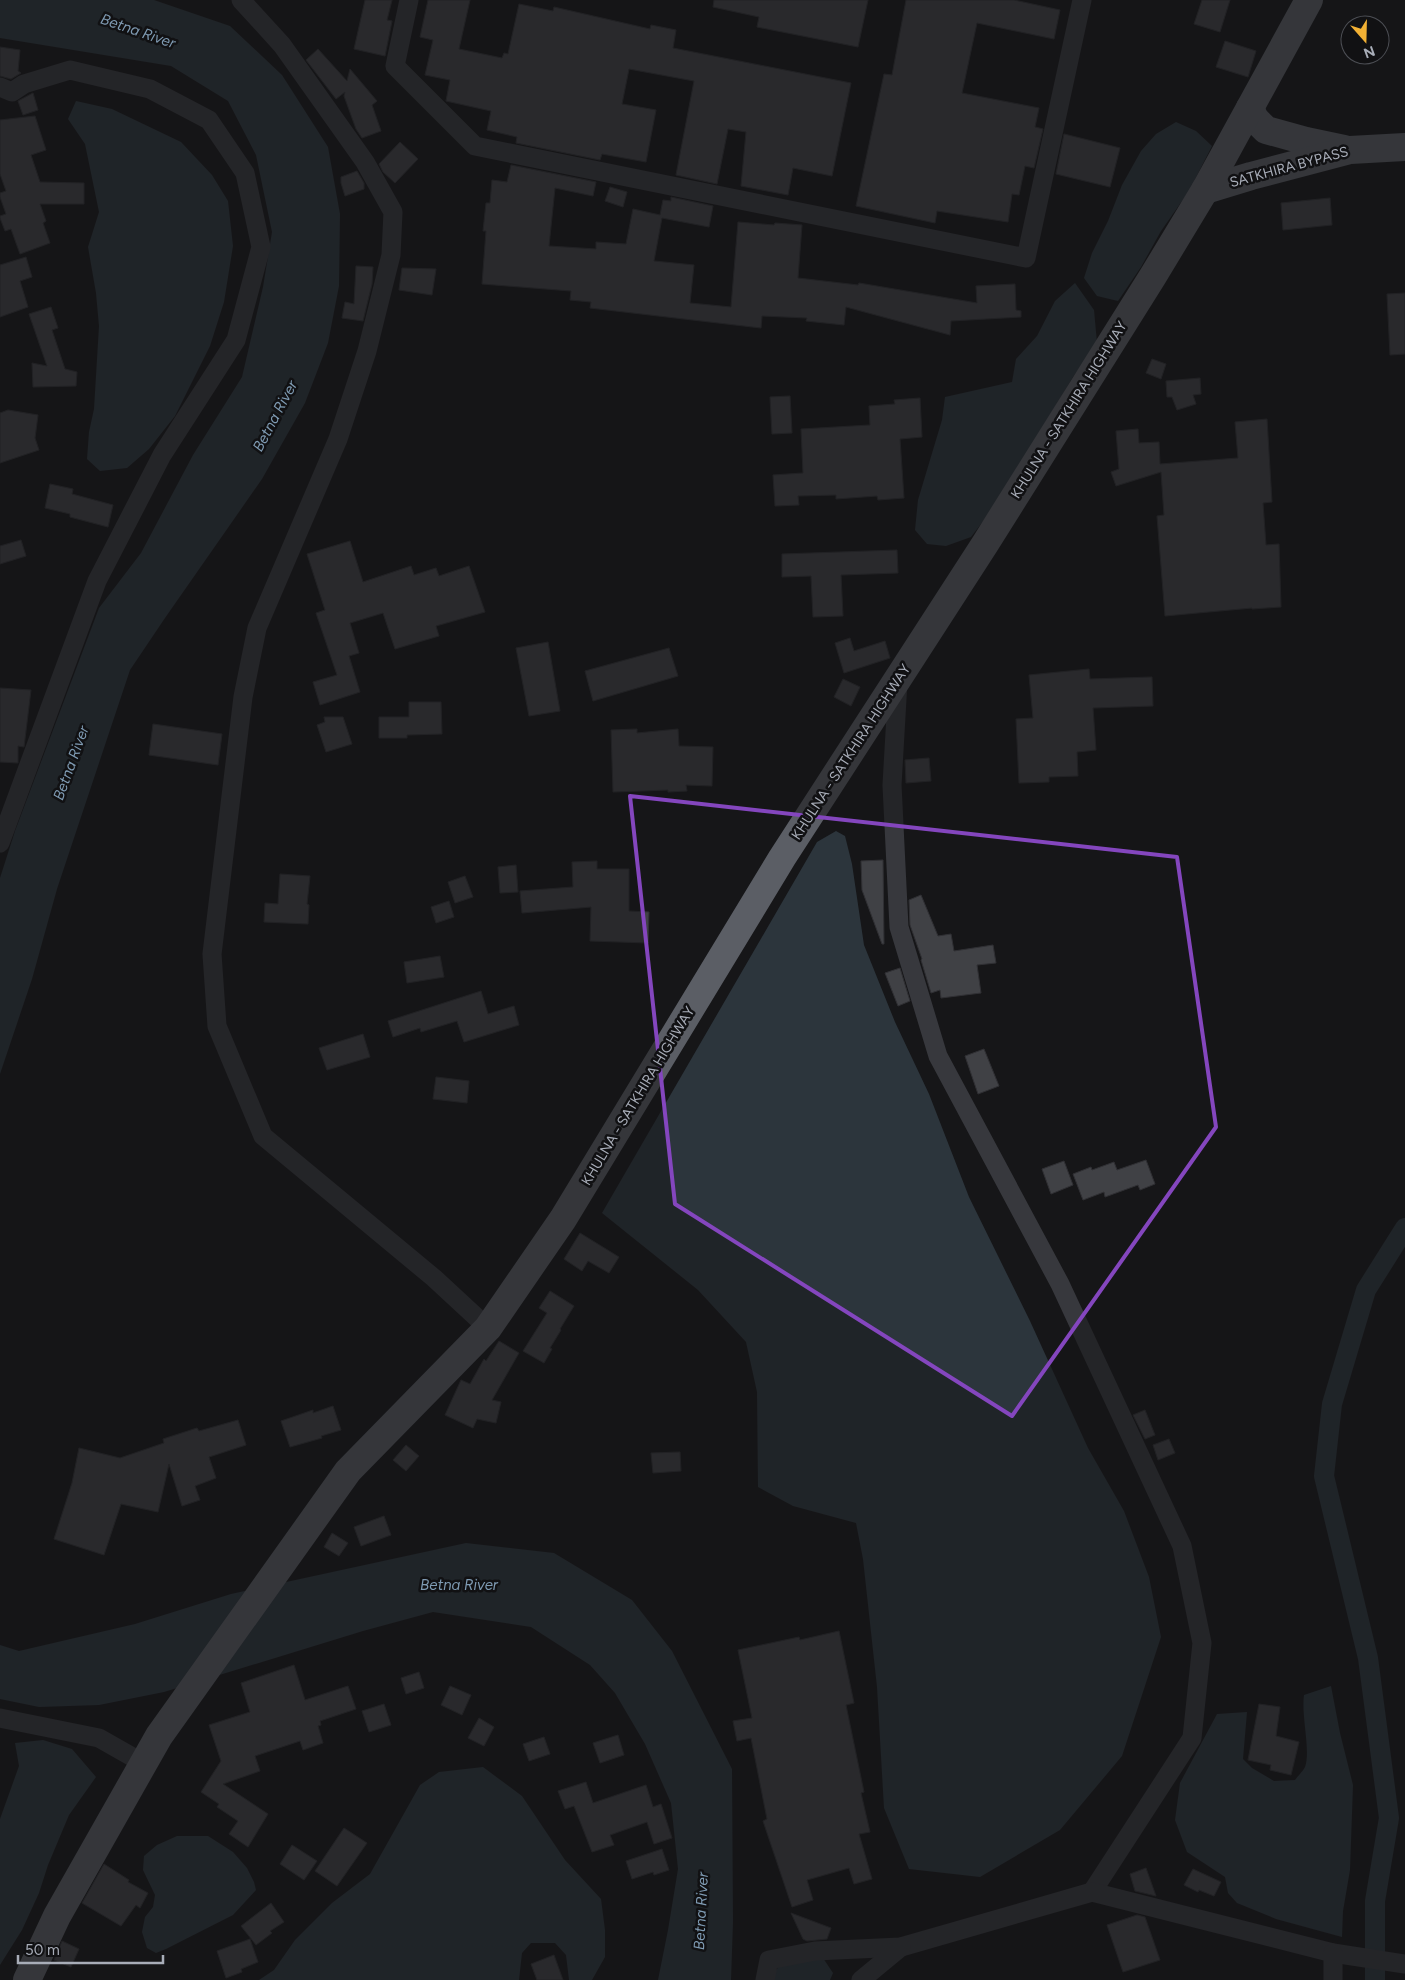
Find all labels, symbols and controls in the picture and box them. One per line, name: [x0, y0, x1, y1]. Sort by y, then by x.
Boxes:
water label: Betna River: [98, 10, 179, 52]
north arrow: [1340, 15, 1390, 65]
text: N: [1361, 42, 1377, 62]
street label: SATKHIRA BYPASS: [1228, 143, 1350, 191]
street label: KHULNA - SATKHIRA HIGHWAY: [1007, 318, 1131, 502]
water label: Betna River: [249, 377, 302, 455]
street label: KHULNA - SATKHIRA HIGHWAY: [788, 661, 914, 843]
water label: Betna River: [49, 722, 93, 803]
street label: KHULNA - SATKHIRA HIGHWAY: [578, 1003, 699, 1189]
water label: Betna River: [420, 1576, 499, 1594]
water label: Betna River: [690, 1871, 712, 1950]
scale bar: [18, 1932, 162, 1964]
text: 50 m: [25, 1941, 60, 1959]

